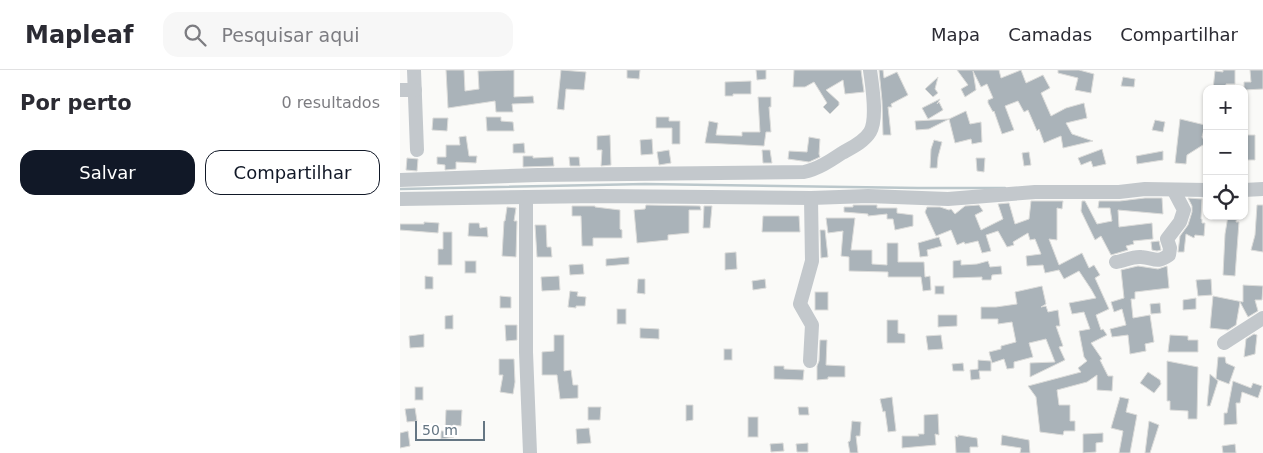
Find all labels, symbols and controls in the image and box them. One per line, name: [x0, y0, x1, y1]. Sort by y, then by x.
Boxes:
search box: [163, 12, 513, 57]
text: Mapleaf: [25, 21, 133, 49]
icon: search: [181, 21, 209, 49]
text: Pesquisar aqui: [221, 24, 360, 46]
text: Mapa: [931, 24, 980, 45]
text: Camadas: [1008, 24, 1092, 45]
text: Compartilhar: [1120, 24, 1238, 45]
map controls: [1203, 85, 1248, 220]
button: +: [1203, 85, 1248, 130]
text: Por perto: [20, 91, 132, 115]
text: 0 resultados: [281, 93, 380, 112]
button: −: [1203, 130, 1248, 175]
button: Salvar: [20, 150, 195, 195]
button: Compartilhar: [205, 150, 380, 195]
button: locate: [1203, 175, 1248, 220]
scale bar: [415, 418, 485, 441]
text: 50 m: [422, 422, 458, 438]

